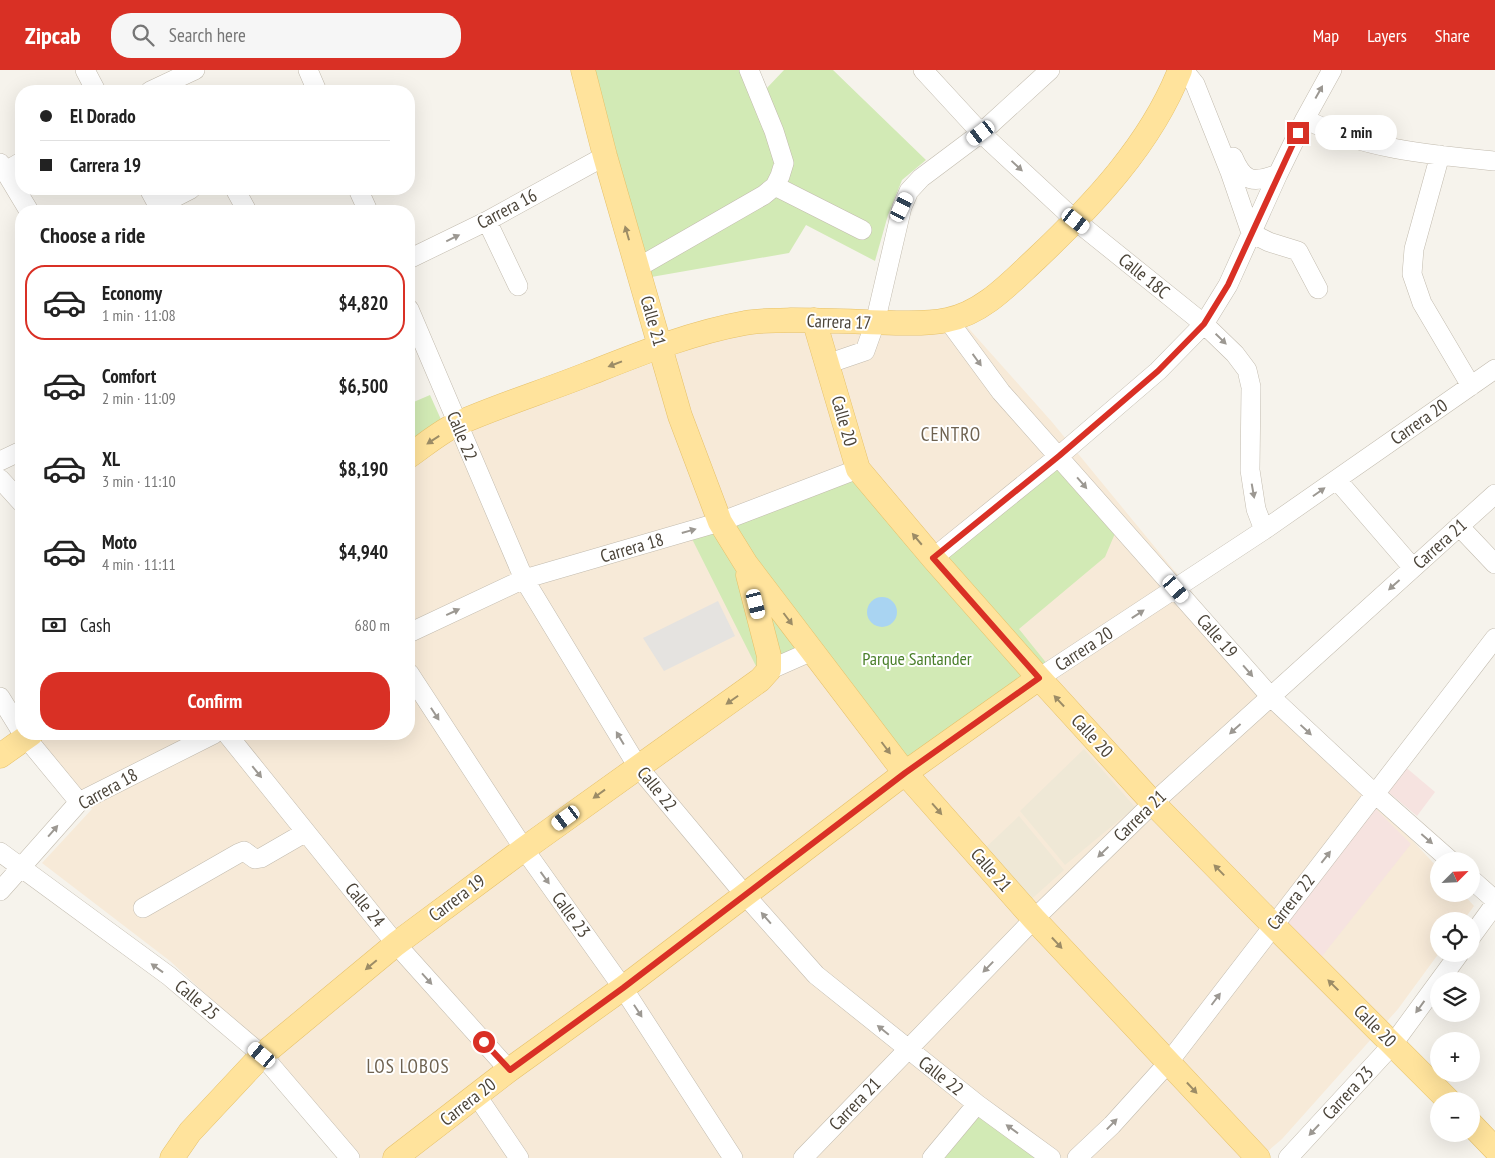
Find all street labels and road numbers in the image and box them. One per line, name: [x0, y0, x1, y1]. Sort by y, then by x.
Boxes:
street label: Carrera 16: [473, 183, 541, 234]
street label: Calle 18C: [1114, 248, 1175, 303]
street label: Calle 21: [635, 293, 672, 349]
street label: Carrera 17: [806, 309, 872, 334]
street label: Calle 20: [826, 393, 863, 449]
street label: Carrera 20: [1386, 394, 1452, 450]
street label: Calle 22: [442, 408, 483, 464]
street label: Carrera 21: [1408, 513, 1471, 574]
street label: Carrera 18: [598, 528, 666, 567]
street label: Calle 19: [1192, 609, 1243, 662]
street label: Carrera 20: [1050, 621, 1117, 676]
street label: Calle 20: [1067, 709, 1118, 762]
street label: Calle 22: [632, 762, 682, 816]
street label: Carrera 18: [74, 763, 142, 814]
street label: Carrera 21: [1108, 785, 1171, 846]
street label: Calle 21: [966, 843, 1017, 896]
street label: Carrera 19: [424, 869, 489, 926]
street label: Carrera 22: [1262, 869, 1320, 934]
street label: Calle 24: [340, 878, 390, 932]
street label: Calle 23: [547, 887, 596, 942]
street label: Calle 25: [170, 974, 224, 1025]
street label: Calle 20: [1349, 999, 1402, 1052]
street label: Calle 22: [914, 1051, 969, 1100]
street label: Carrera 23: [1317, 1061, 1378, 1124]
street label: Carrera 21: [824, 1072, 885, 1135]
street label: Carrera 20: [435, 1073, 500, 1131]

